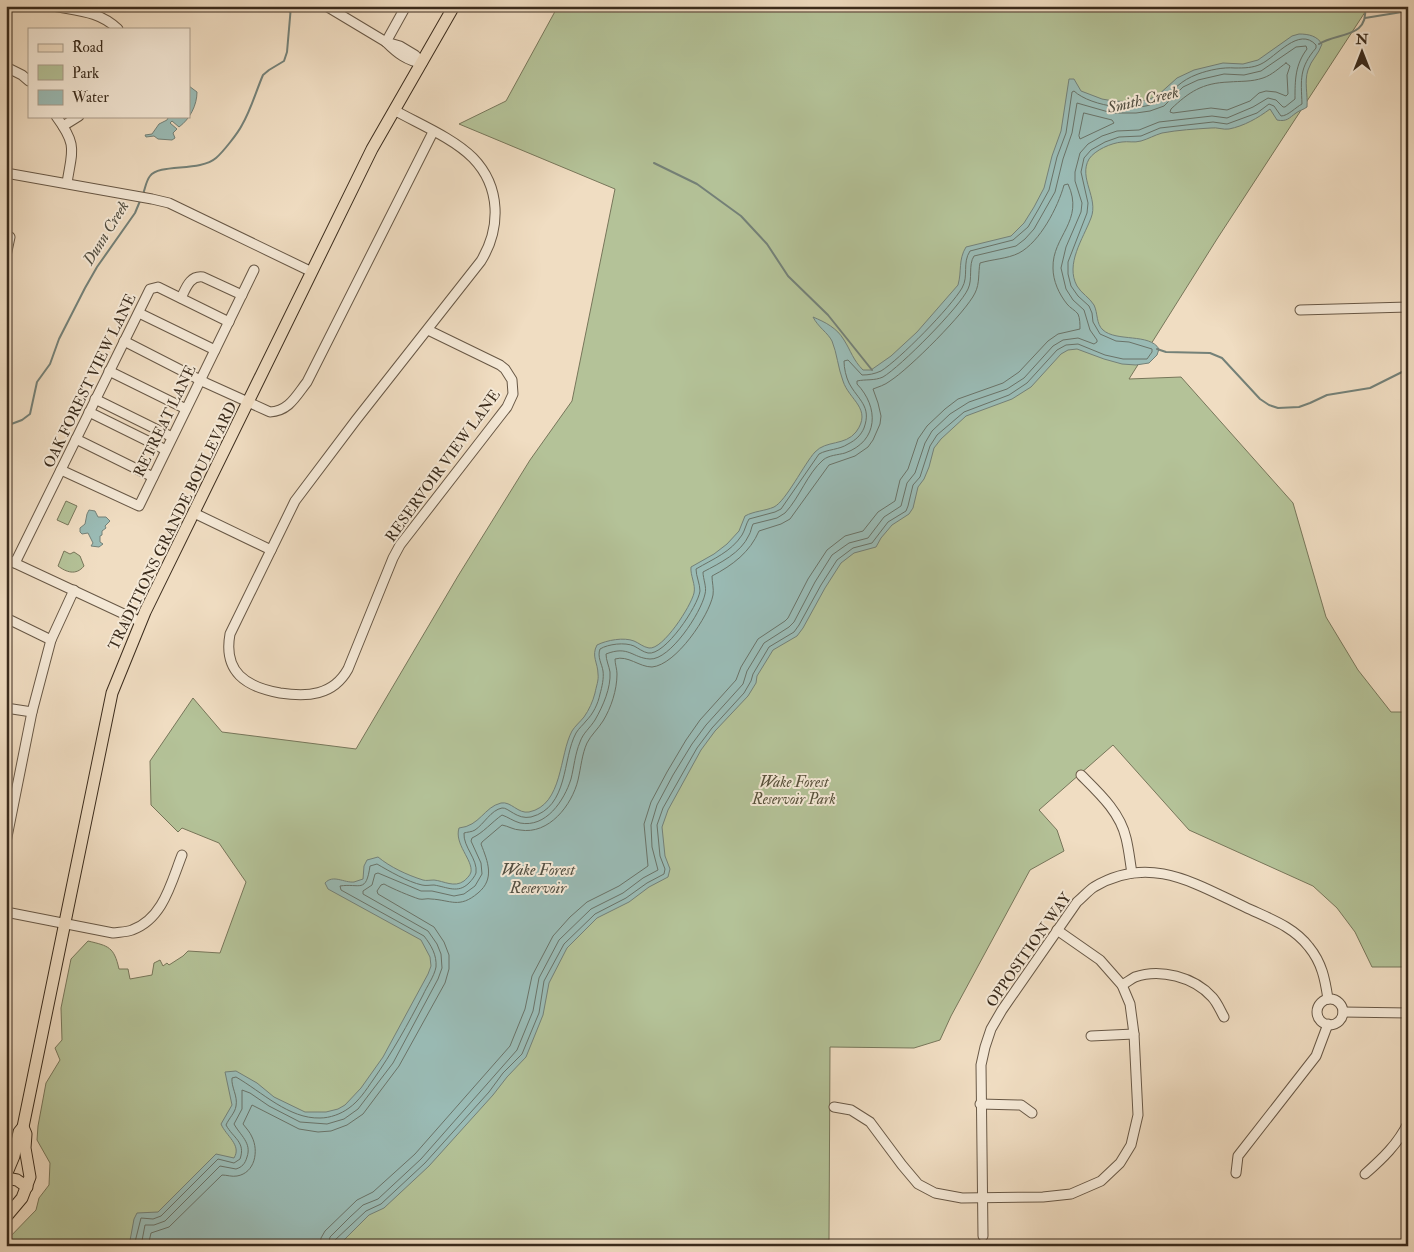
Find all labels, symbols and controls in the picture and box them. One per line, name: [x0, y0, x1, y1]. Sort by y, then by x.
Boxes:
legend: [28, 28, 190, 118]
north arrow: [1336, 28, 1386, 78]
text: N: [1355, 31, 1369, 48]
text: Road: [72, 38, 104, 57]
text: Park: [72, 64, 99, 83]
water label: Smith Creek: [1104, 82, 1181, 118]
text: Water: [71, 88, 109, 107]
water label: Dunn Creek: [78, 197, 134, 270]
street label: OAK FOREST VIEW LANE: [39, 291, 141, 471]
street label: RETREAT LANE: [130, 362, 200, 480]
street label: RESERVOIR VIEW LANE: [381, 386, 505, 546]
street label: TRADITIONS GRANDE BOULEVARD: [104, 399, 242, 653]
park label: Wake Forest Reservoir Park: [751, 773, 836, 809]
water label: Wake Forest Reservoir: [501, 860, 576, 898]
street label: OPPOSITION WAY: [982, 888, 1076, 1011]

